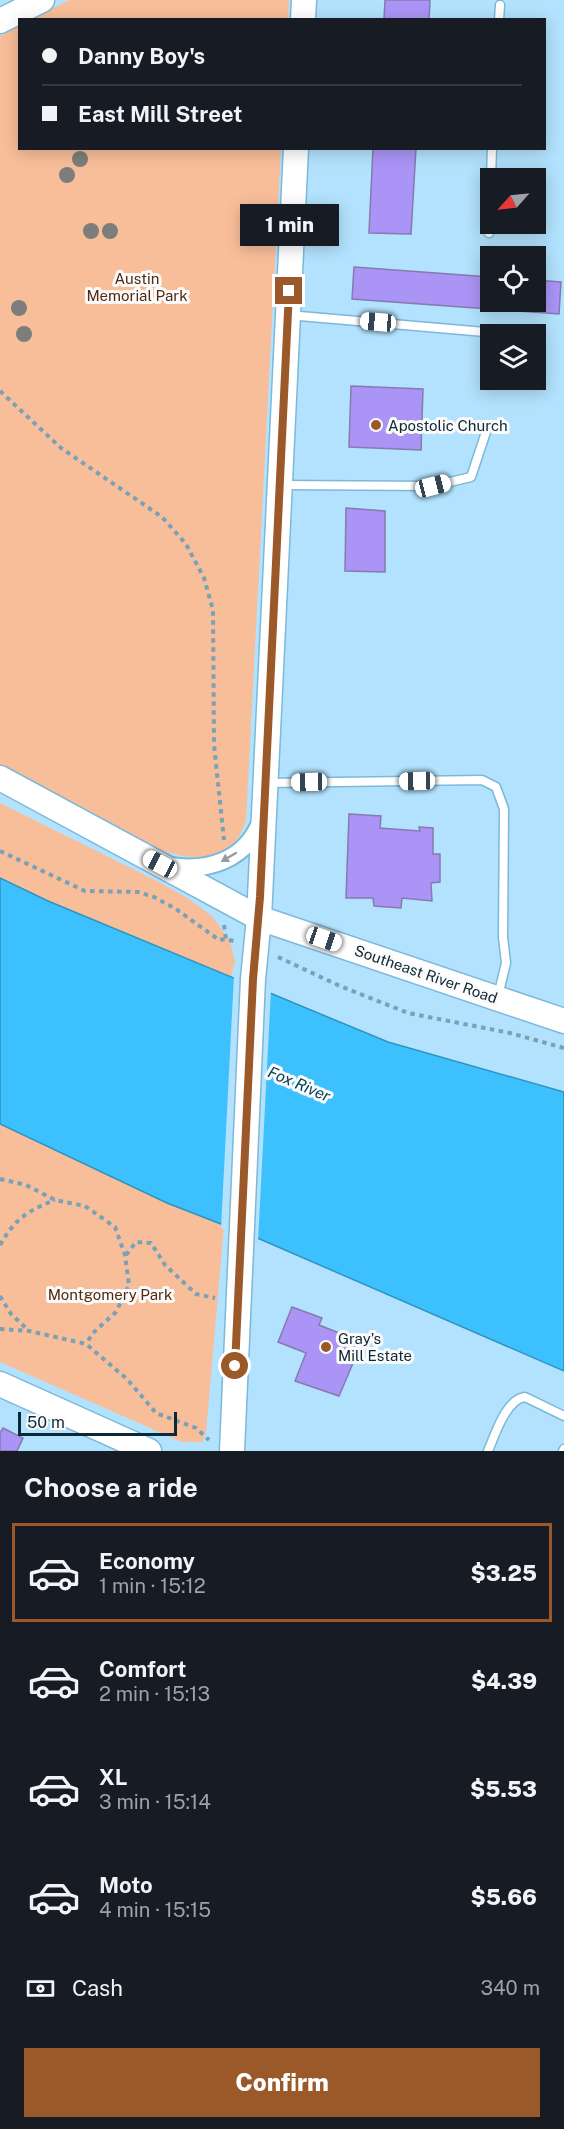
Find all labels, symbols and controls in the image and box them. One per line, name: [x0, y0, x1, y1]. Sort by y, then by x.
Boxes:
text: Danny Boy's: [78, 43, 205, 69]
text: East Mill Street: [78, 101, 242, 127]
north arrow: [480, 168, 546, 234]
map controls: [480, 168, 546, 390]
callout: 1 min: [240, 204, 338, 246]
text: 1 min: [265, 213, 314, 237]
button: locate: [480, 246, 546, 312]
park label: Austin Memorial Park: [86, 270, 188, 304]
route end: [275, 277, 302, 304]
car: [359, 311, 397, 333]
button: layers: [480, 324, 546, 390]
place label: Apostolic Church: [388, 417, 508, 434]
marker: Apostolic Church: [369, 418, 383, 432]
car: [413, 473, 453, 499]
car: [399, 772, 435, 790]
car: [291, 773, 327, 791]
car: [140, 848, 180, 880]
one-way arrow: [220, 852, 237, 862]
car: [304, 925, 344, 953]
street label: Southeast River Road: [352, 942, 500, 1006]
water label: Fox River: [265, 1062, 334, 1106]
park label: Montgomery Park: [48, 1286, 172, 1303]
place label: Gray's Mill Estate: [338, 1330, 412, 1364]
marker: Gray's Mill Estate: [319, 1340, 333, 1354]
route start: [221, 1352, 248, 1379]
scale bar: [18, 1409, 177, 1436]
text: 50 m: [27, 1413, 65, 1432]
text: Choose a ride: [24, 1471, 198, 1503]
icon: car: [27, 1546, 81, 1600]
text: Economy: [99, 1548, 195, 1574]
text: $3.25: [470, 1560, 537, 1586]
text: 1 min · 15:12: [99, 1574, 206, 1598]
icon: car: [27, 1654, 81, 1708]
text: Comfort: [99, 1656, 186, 1682]
text: $4.39: [471, 1668, 537, 1694]
text: 2 min · 15:13: [99, 1682, 210, 1706]
icon: car: [27, 1762, 81, 1816]
text: XL: [99, 1764, 127, 1790]
text: $5.53: [470, 1776, 537, 1802]
text: 3 min · 15:14: [99, 1790, 211, 1814]
icon: car: [27, 1870, 81, 1924]
text: Moto: [99, 1872, 153, 1898]
text: $5.66: [470, 1884, 537, 1910]
text: 4 min · 15:15: [99, 1898, 211, 1922]
icon: cash: [24, 1972, 57, 2005]
text: Cash: [72, 1975, 123, 2001]
text: 340 m: [480, 1976, 540, 2000]
button: Confirm: [24, 2048, 540, 2117]

